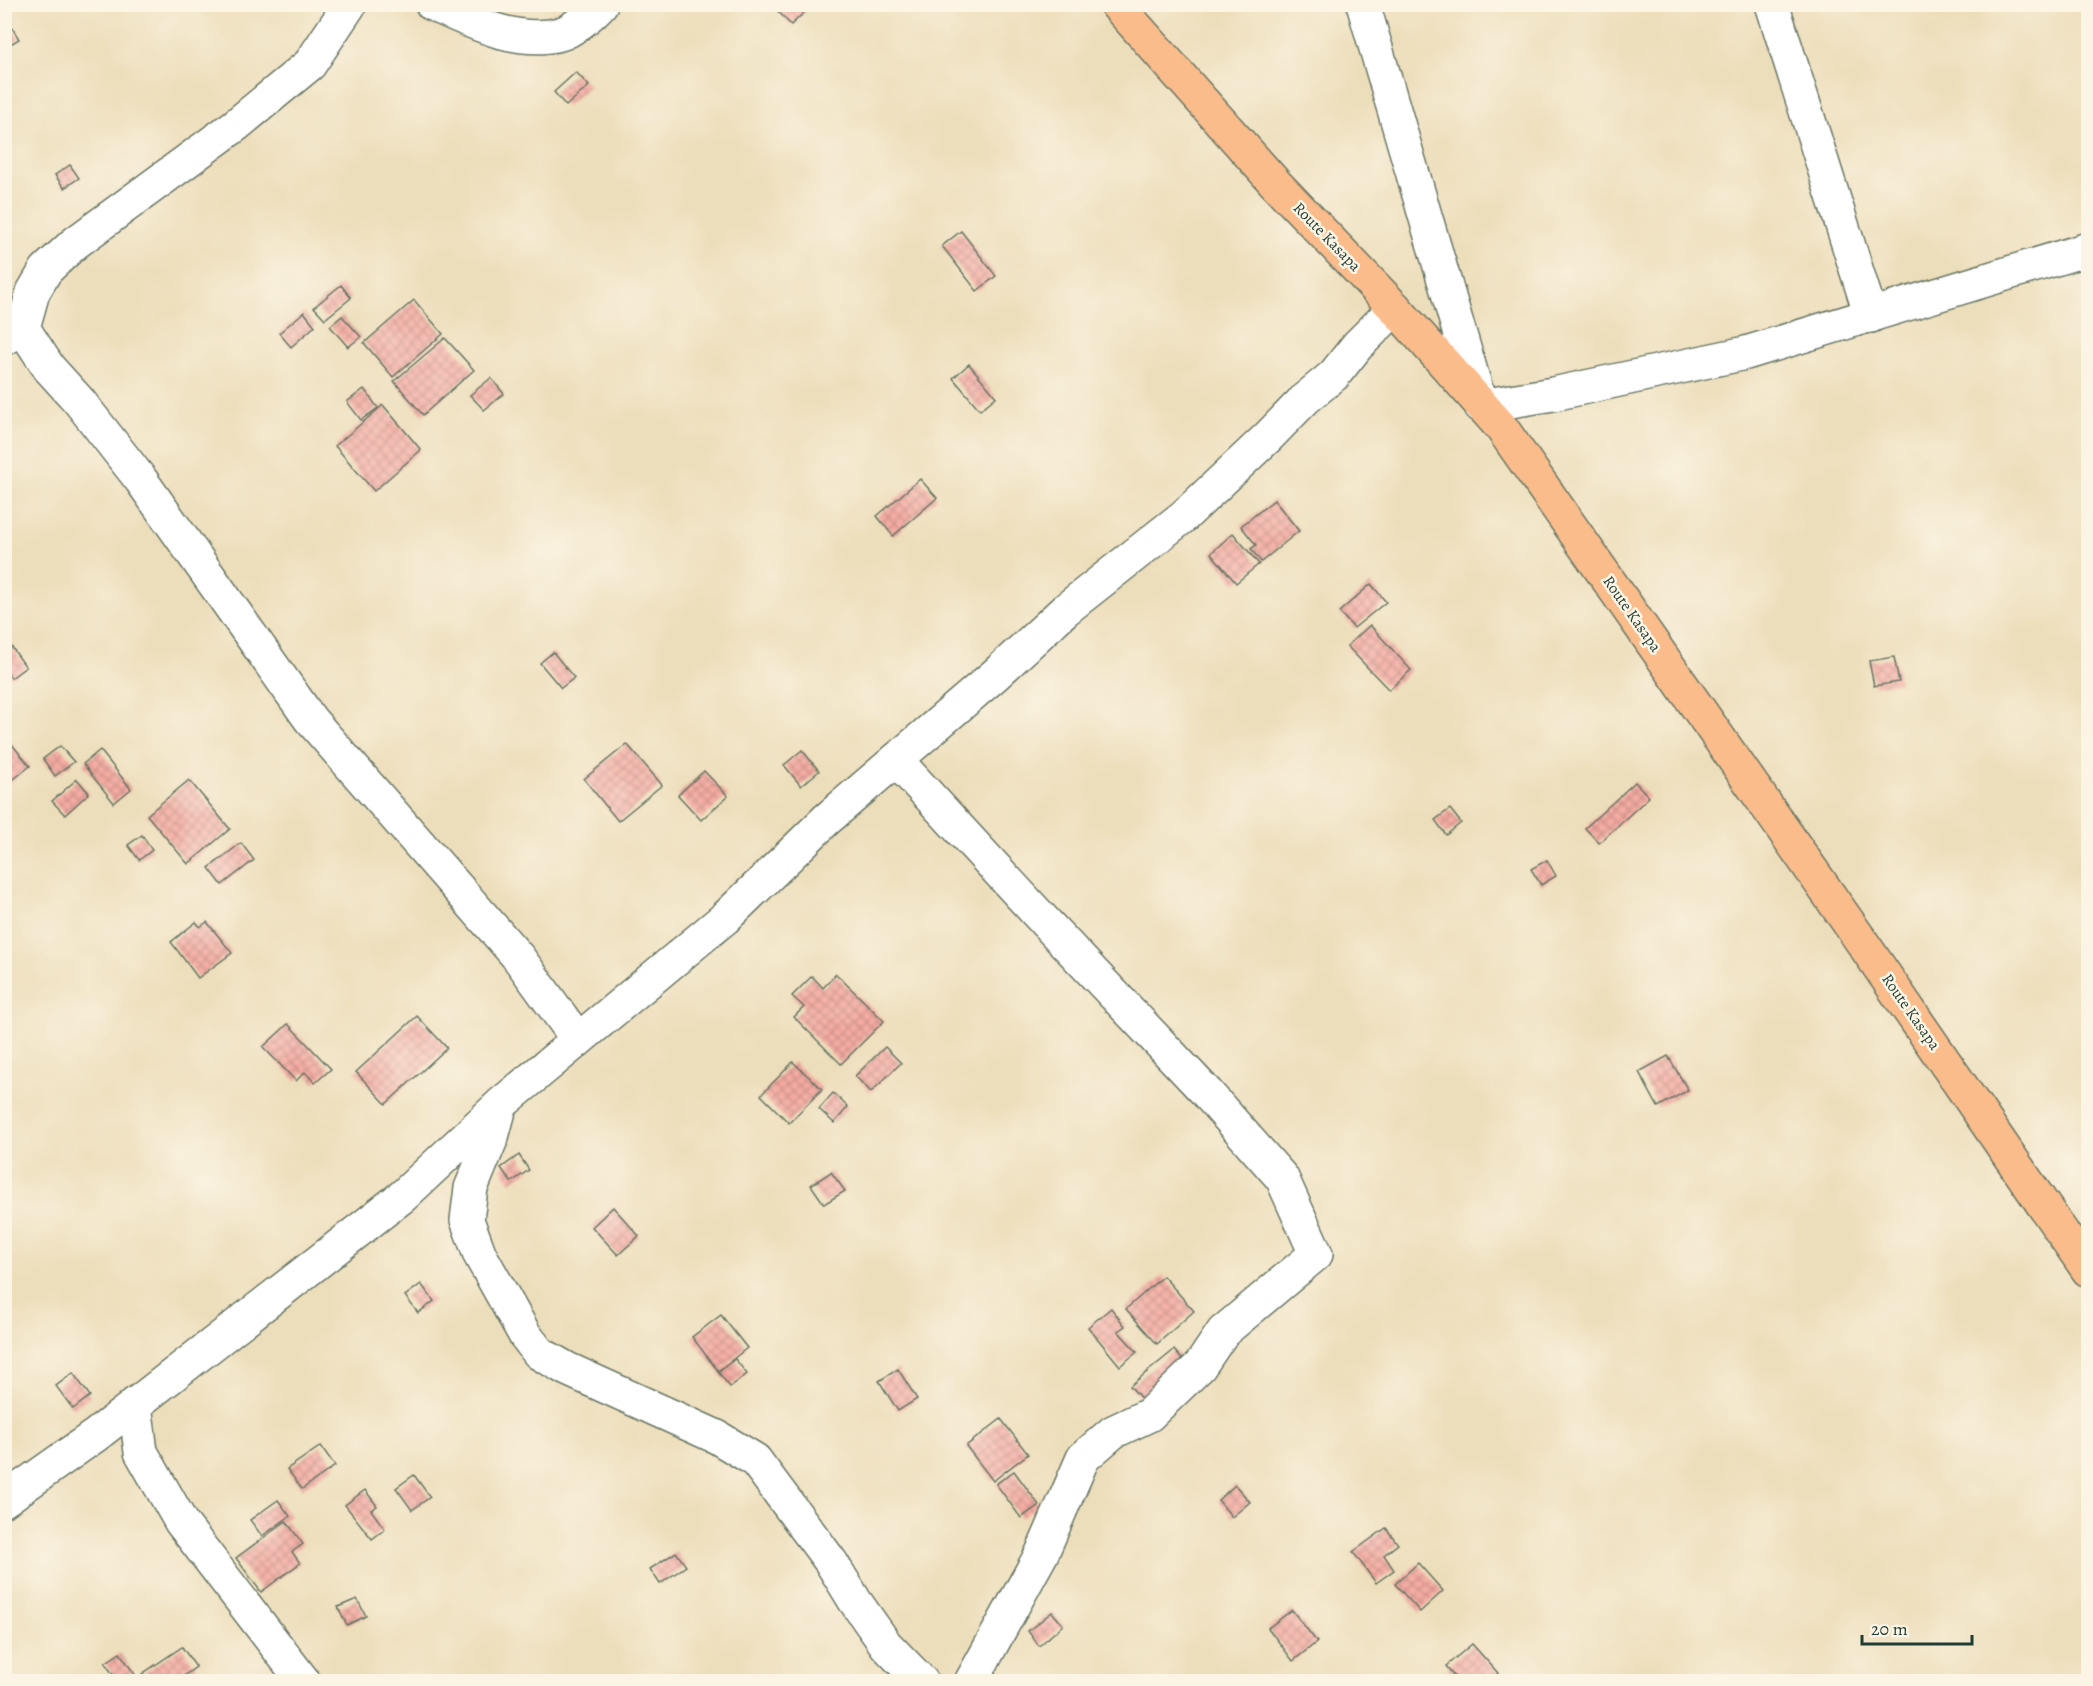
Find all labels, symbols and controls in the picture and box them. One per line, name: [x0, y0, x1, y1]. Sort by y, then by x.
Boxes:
street label: Route Kasapa: [1288, 197, 1366, 277]
street label: Route Kasapa: [1598, 571, 1667, 657]
street label: Route Kasapa: [1877, 969, 1946, 1055]
scale bar: [1862, 1608, 1972, 1646]
text: 20 m: [1871, 1617, 1908, 1641]

